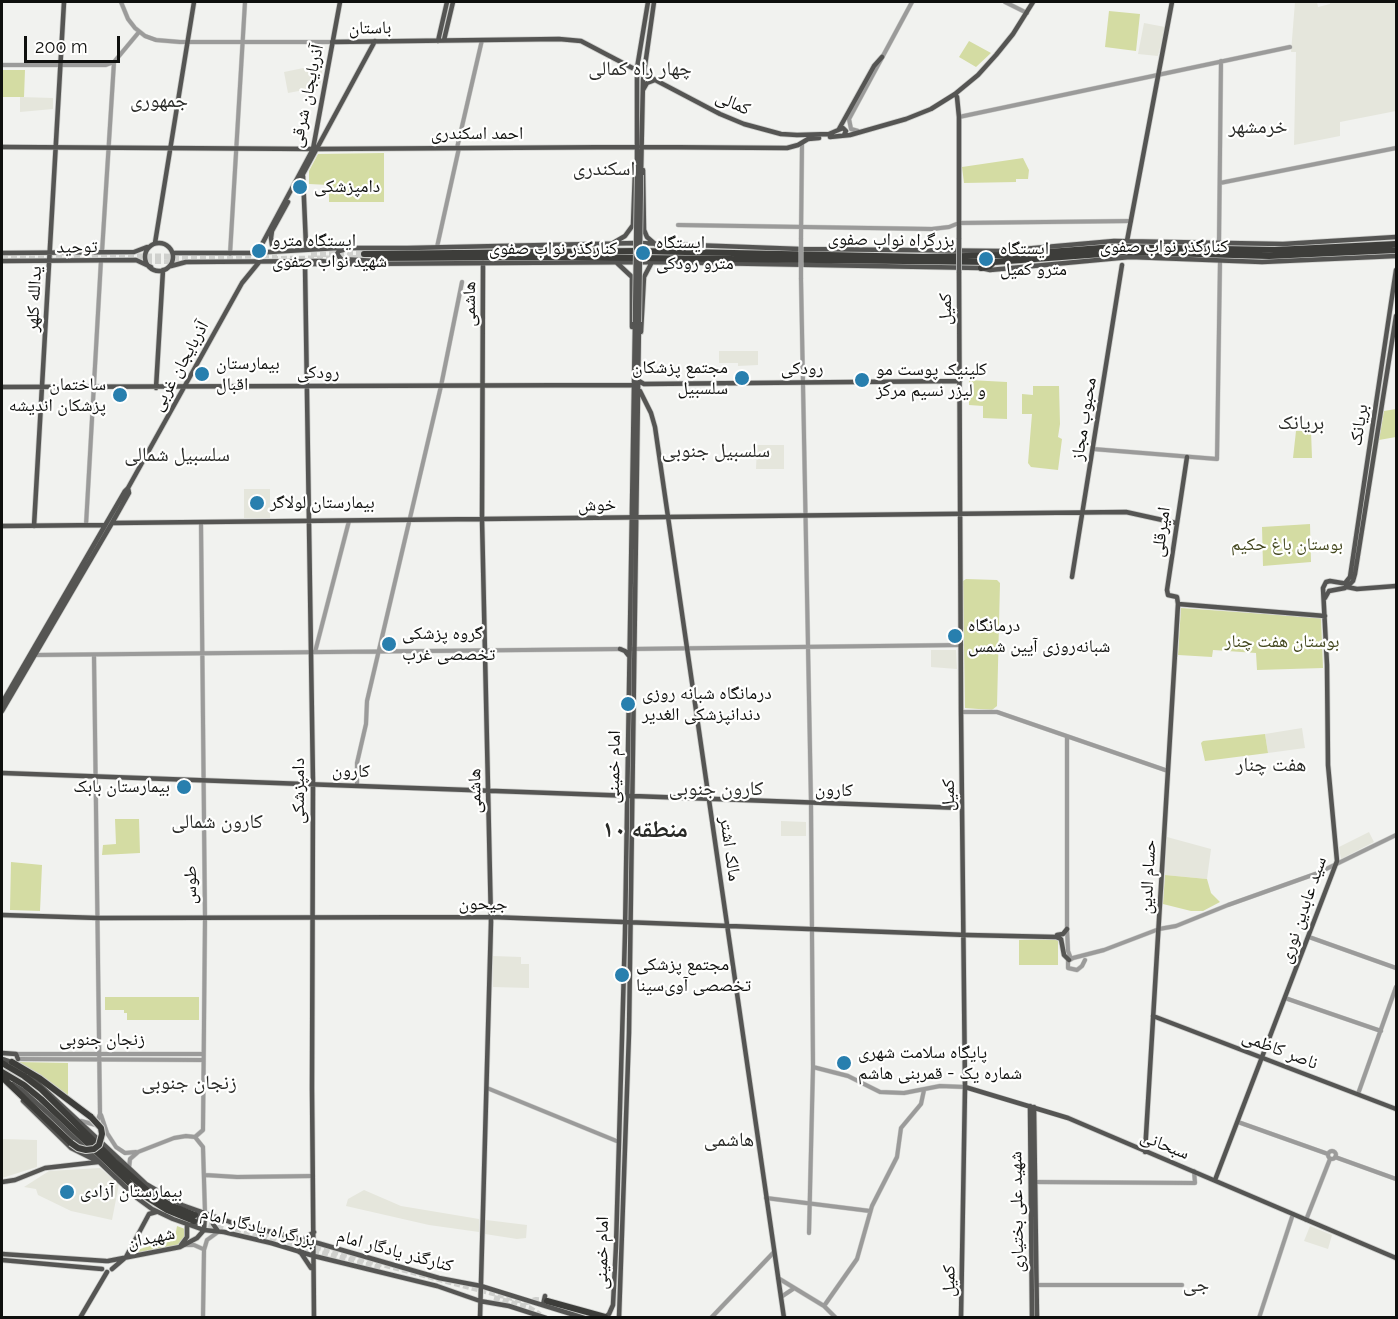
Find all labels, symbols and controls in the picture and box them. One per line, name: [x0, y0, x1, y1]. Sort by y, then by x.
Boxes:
street label: باستان: [348, 17, 392, 39]
scale bar: [27, 24, 123, 62]
text: 200 m: [35, 36, 88, 57]
street label: آذربایجان شرقی: [286, 42, 328, 150]
district label: چهار راه کمالی: [588, 57, 692, 81]
street label: کمالی: [712, 86, 754, 120]
district label: جمهوری: [130, 89, 188, 113]
district label: خرمشهر: [1229, 115, 1287, 139]
street label: احمد اسکندری: [431, 123, 523, 145]
district label: اسکندری: [573, 157, 635, 181]
place label: دامپزشکی: [314, 176, 380, 198]
marker: دامپزشکی: [291, 178, 309, 196]
street label: بزرگراه نواب صفوی: [827, 228, 955, 252]
place label: ایستگاه مترو شهید نواب صفوی: [272, 230, 387, 272]
place label: ایستگاه مترو رودکی: [656, 232, 734, 274]
street label: توحید: [56, 236, 98, 258]
street label: کنارگذر نواب صفوی: [1100, 236, 1228, 258]
street label: کنارگذر نواب صفوی: [489, 238, 617, 260]
place label: ایستگاه مترو کمیل: [1000, 238, 1067, 280]
marker: ایستگاه مترو شهید نواب صفوی: [250, 242, 268, 260]
marker: ایستگاه مترو رودکی: [634, 244, 652, 262]
marker: ایستگاه مترو کمیل: [977, 250, 995, 268]
street label: یدالله کلهر: [21, 266, 47, 332]
street label: هاشمی: [459, 281, 481, 327]
street label: کمیل: [935, 293, 957, 325]
street label: آذربایجان غربی: [146, 317, 214, 415]
place label: بیمارستان اقبال: [216, 353, 280, 395]
place label: مجتمع پزشکان سلسبیل: [632, 357, 728, 400]
street label: رودکی: [781, 358, 823, 380]
place label: کلینیک پوست مو و لیزر نسیم مرکز: [876, 359, 987, 401]
street label: رودکی: [297, 362, 339, 384]
marker: بیمارستان اقبال: [193, 365, 211, 383]
marker: مجتمع پزشکان سلسبیل: [733, 369, 751, 387]
marker: کلینیک پوست مو و لیزر نسیم مرکز: [853, 371, 871, 389]
place label: ساختمان پزشکان اندیشه: [9, 374, 106, 416]
street label: محبوب مجاز: [1067, 376, 1101, 462]
marker: ساختمان پزشکان اندیشه: [111, 386, 129, 404]
street label: بریانک: [1345, 403, 1373, 447]
district label: بریانک: [1278, 411, 1324, 435]
district label: سلسبیل جنوبی: [662, 439, 770, 463]
district label: سلسبیل شمالی: [124, 443, 230, 467]
place label: بیمارستان لولاگر: [270, 492, 375, 514]
marker: بیمارستان لولاگر: [248, 494, 266, 512]
street label: خوش: [578, 494, 616, 516]
street label: امیرقلی: [1147, 505, 1175, 559]
park label: بوستان باغ حکیم: [1231, 534, 1343, 556]
place label: درمانگاه شبانه‌روزی آیین شمس: [968, 615, 1110, 658]
place label: گروه پزشکی تخصصی غرب: [402, 623, 495, 666]
marker: درمانگاه شبانه‌روزی آیین شمس: [946, 627, 964, 645]
park label: بوستان هفت چنار: [1224, 631, 1340, 653]
marker: گروه پزشکی تخصصی غرب: [380, 635, 398, 653]
place label: درمانگاه شبانه روزی دندانپزشکی الغدیر: [642, 683, 772, 726]
marker: درمانگاه شبانه روزی دندانپزشکی الغدیر: [619, 695, 637, 713]
street label: امام خمینی: [603, 730, 625, 804]
district label: هفت چنار: [1236, 753, 1306, 777]
street label: دامپزشکی: [288, 758, 310, 824]
street label: کارون: [332, 760, 370, 782]
street label: هاشمی: [464, 768, 486, 814]
place label: بیمارستان بابک: [73, 776, 170, 798]
district label: کارون جنوبی: [669, 777, 763, 801]
marker: بیمارستان بابک: [175, 778, 193, 796]
street label: کارون: [815, 779, 853, 801]
street label: کمیل: [938, 779, 960, 811]
district label: کارون شمالی: [171, 810, 263, 834]
street label: مالک اشتر: [715, 815, 745, 883]
district label: منطقه ۱۰: [602, 816, 688, 844]
street label: حسام الدین: [1135, 839, 1161, 915]
street label: سید عابدین نوری: [1275, 854, 1331, 966]
street label: طوس: [180, 866, 202, 904]
street label: جیحون: [458, 893, 508, 915]
place label: مجتمع پزشکی تخصصی آوی‌سینا: [636, 954, 751, 996]
marker: مجتمع پزشکی تخصصی آوی‌سینا: [613, 966, 631, 984]
street label: ناصر کاظمی: [1239, 1026, 1321, 1074]
street label: زنجان جنوبی: [59, 1029, 145, 1051]
place label: پایگاه سلامت شهری شماره یک - قمربنی هاشم: [858, 1042, 1022, 1084]
marker: پایگاه سلامت شهری شماره یک - قمربنی هاشم: [835, 1054, 853, 1072]
district label: زنجان جنوبی: [141, 1071, 237, 1095]
street label: سبحانی: [1137, 1125, 1193, 1165]
district label: هاشمی: [704, 1128, 754, 1152]
street label: شهید علی بختیاری: [1005, 1151, 1029, 1273]
place label: بیمارستان آزادی: [80, 1181, 182, 1203]
marker: بیمارستان آزادی: [58, 1183, 76, 1201]
street label: بزرگراه یادگار امام: [198, 1202, 318, 1252]
street label: امام خمینی: [591, 1216, 613, 1290]
street label: شهیدان: [125, 1222, 177, 1254]
street label: کنارگذر یادگار امام: [335, 1225, 455, 1277]
street label: کمیل: [938, 1265, 960, 1297]
district label: جی: [1183, 1273, 1209, 1297]

